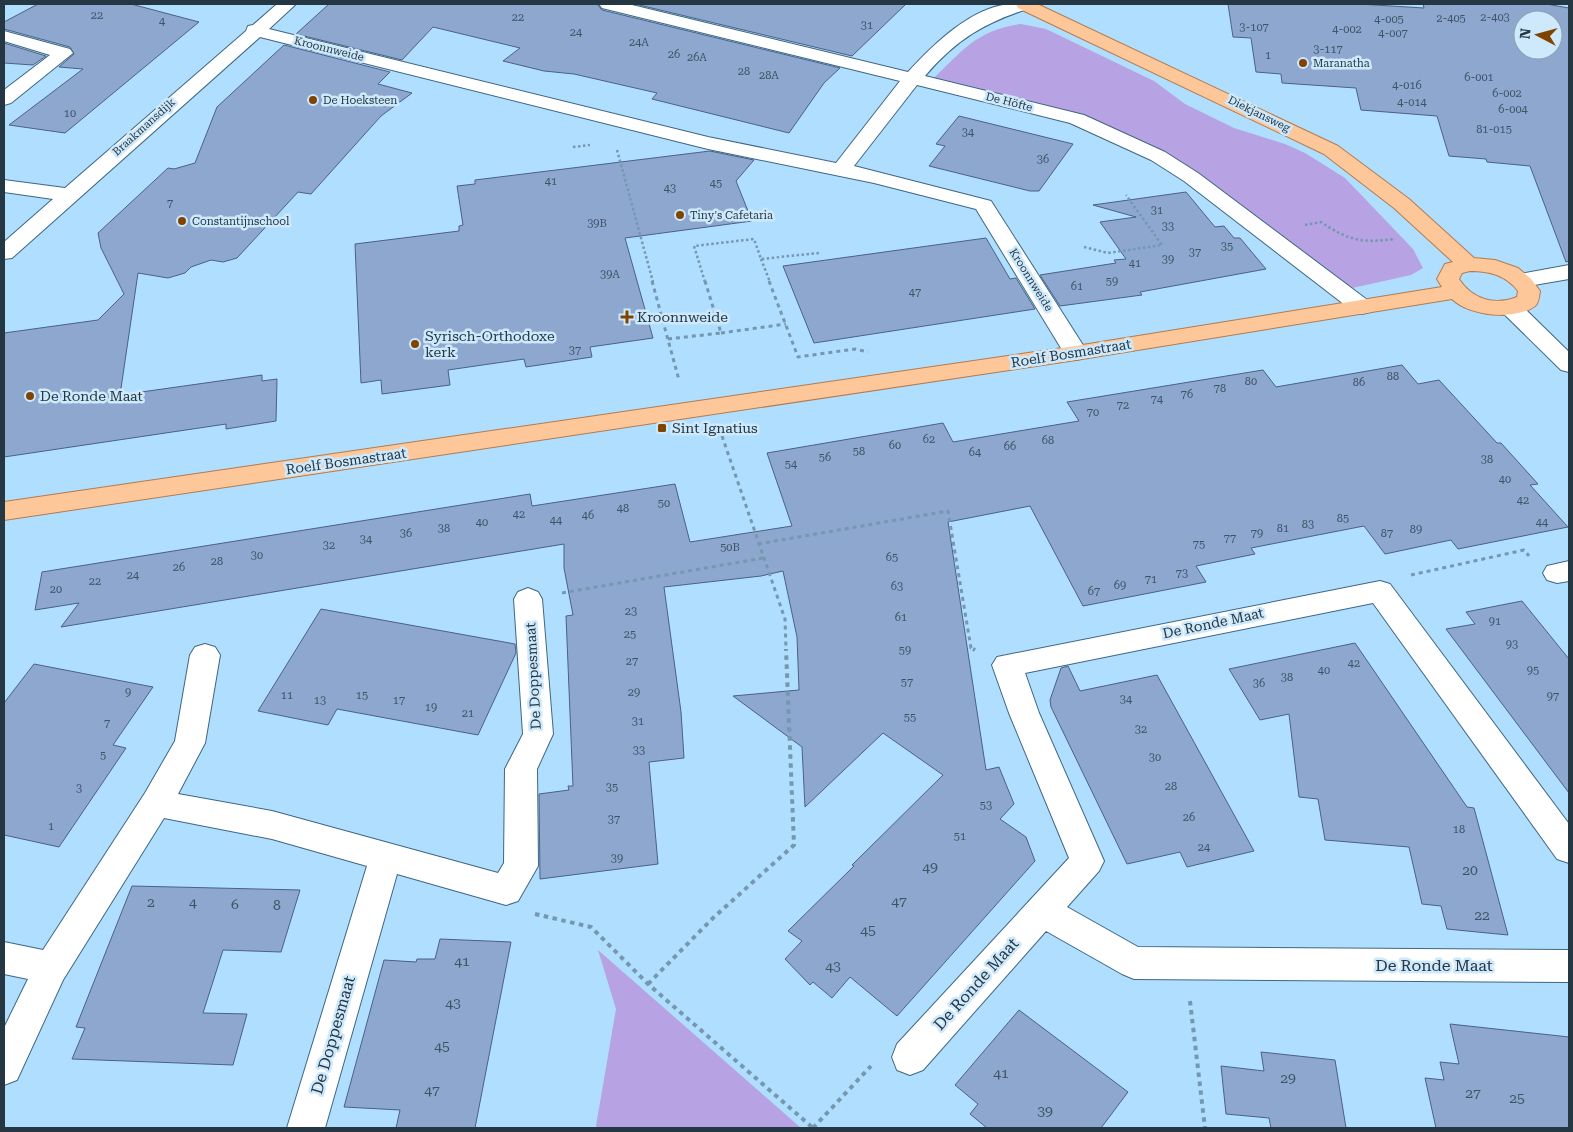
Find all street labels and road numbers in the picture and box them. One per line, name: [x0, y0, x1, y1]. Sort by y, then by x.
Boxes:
street label: Kroonnweide: [293, 34, 365, 64]
street label: De Höfte: [984, 90, 1034, 114]
street label: Diekjansweg: [1226, 93, 1293, 135]
street label: Braakmansdijk: [110, 96, 178, 158]
street label: Kroonnweide: [1007, 246, 1055, 314]
street label: Roelf Bosmastraat: [1010, 336, 1132, 370]
street label: Roelf Bosmastraat: [285, 445, 407, 477]
street label: De Ronde Maat: [1161, 604, 1265, 642]
street label: De Doppesmaat: [522, 622, 544, 730]
street label: De Ronde Maat: [930, 934, 1022, 1034]
street label: De Ronde Maat: [1375, 956, 1493, 975]
street label: De Doppesmaat: [307, 974, 359, 1096]

